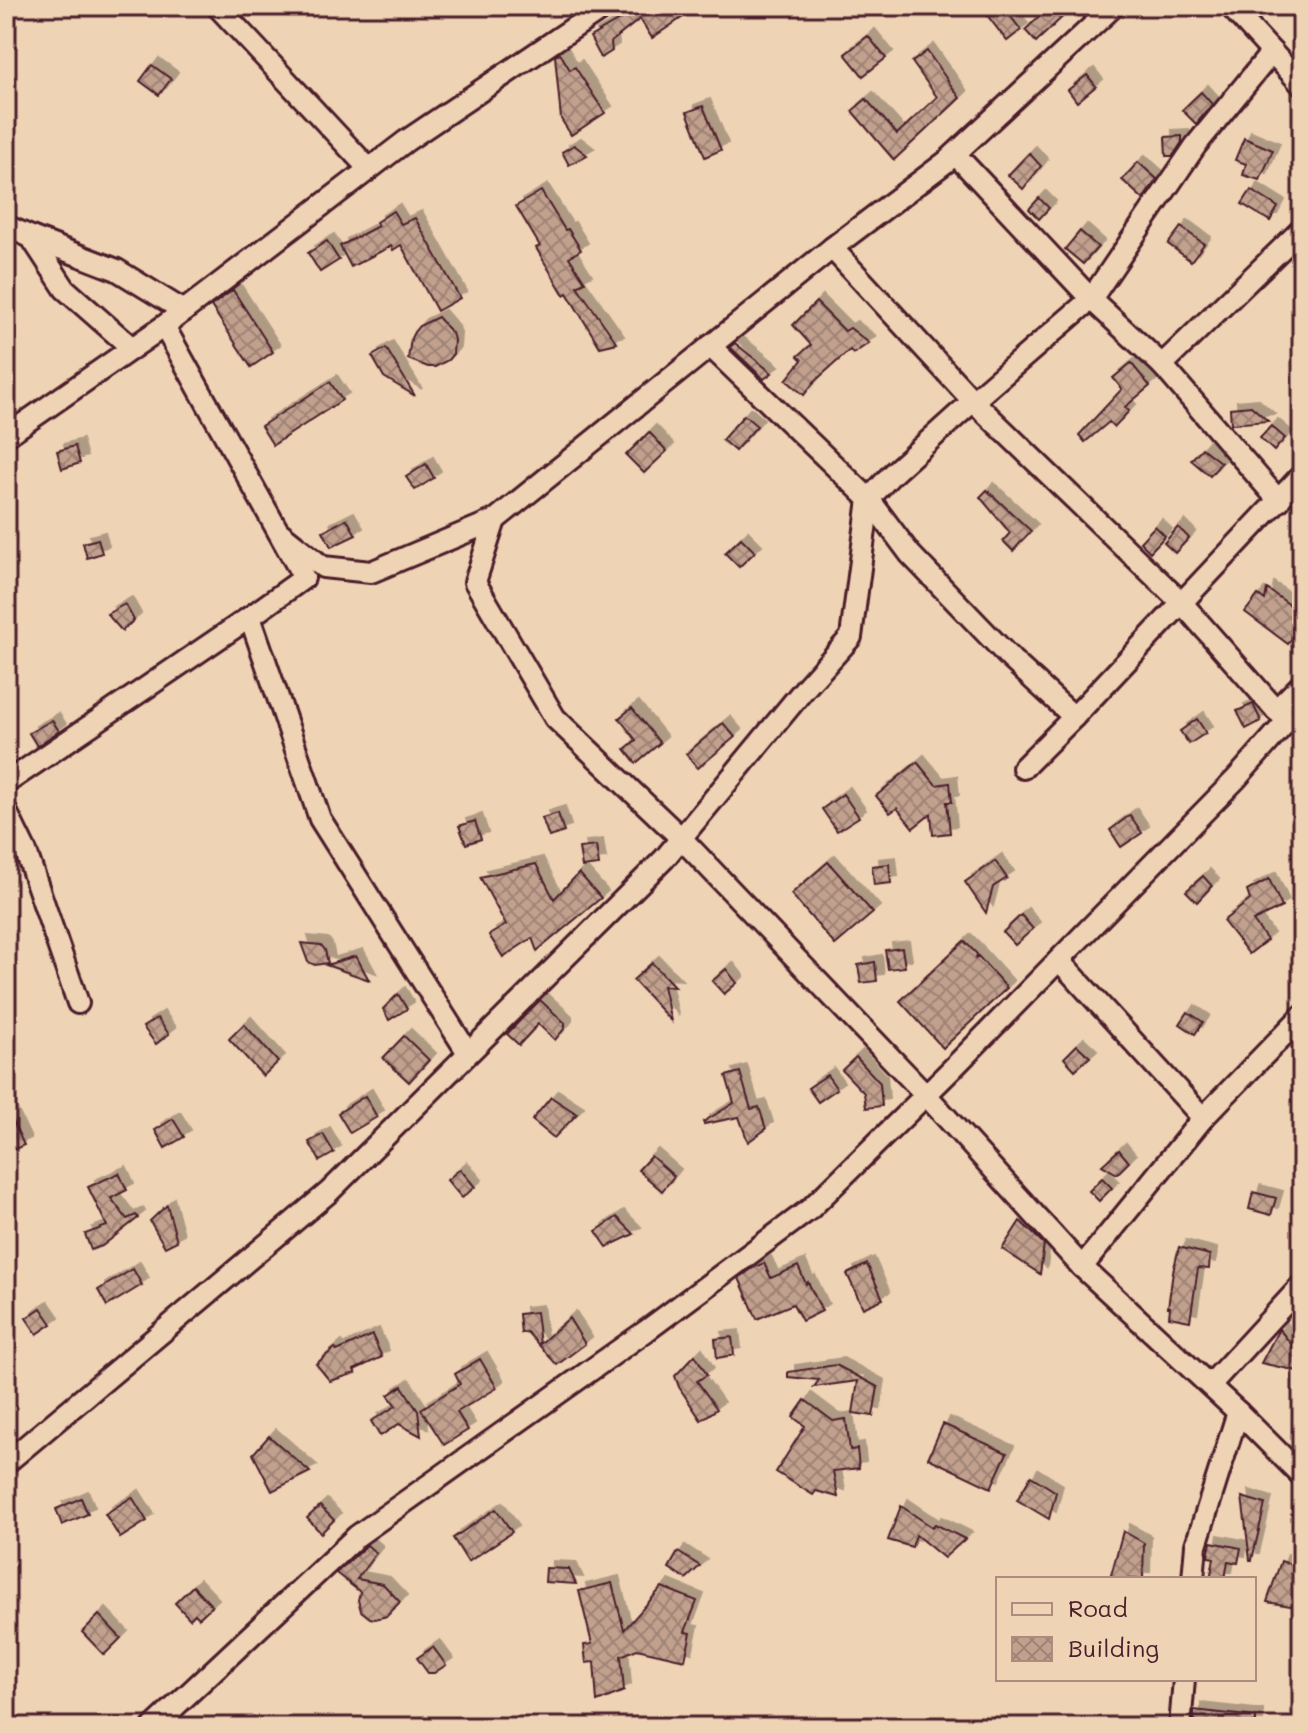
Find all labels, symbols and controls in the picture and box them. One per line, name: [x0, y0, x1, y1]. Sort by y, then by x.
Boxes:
legend: [996, 1577, 1256, 1681]
text: Road: [1068, 1592, 1128, 1623]
text: Building: [1068, 1632, 1159, 1663]

